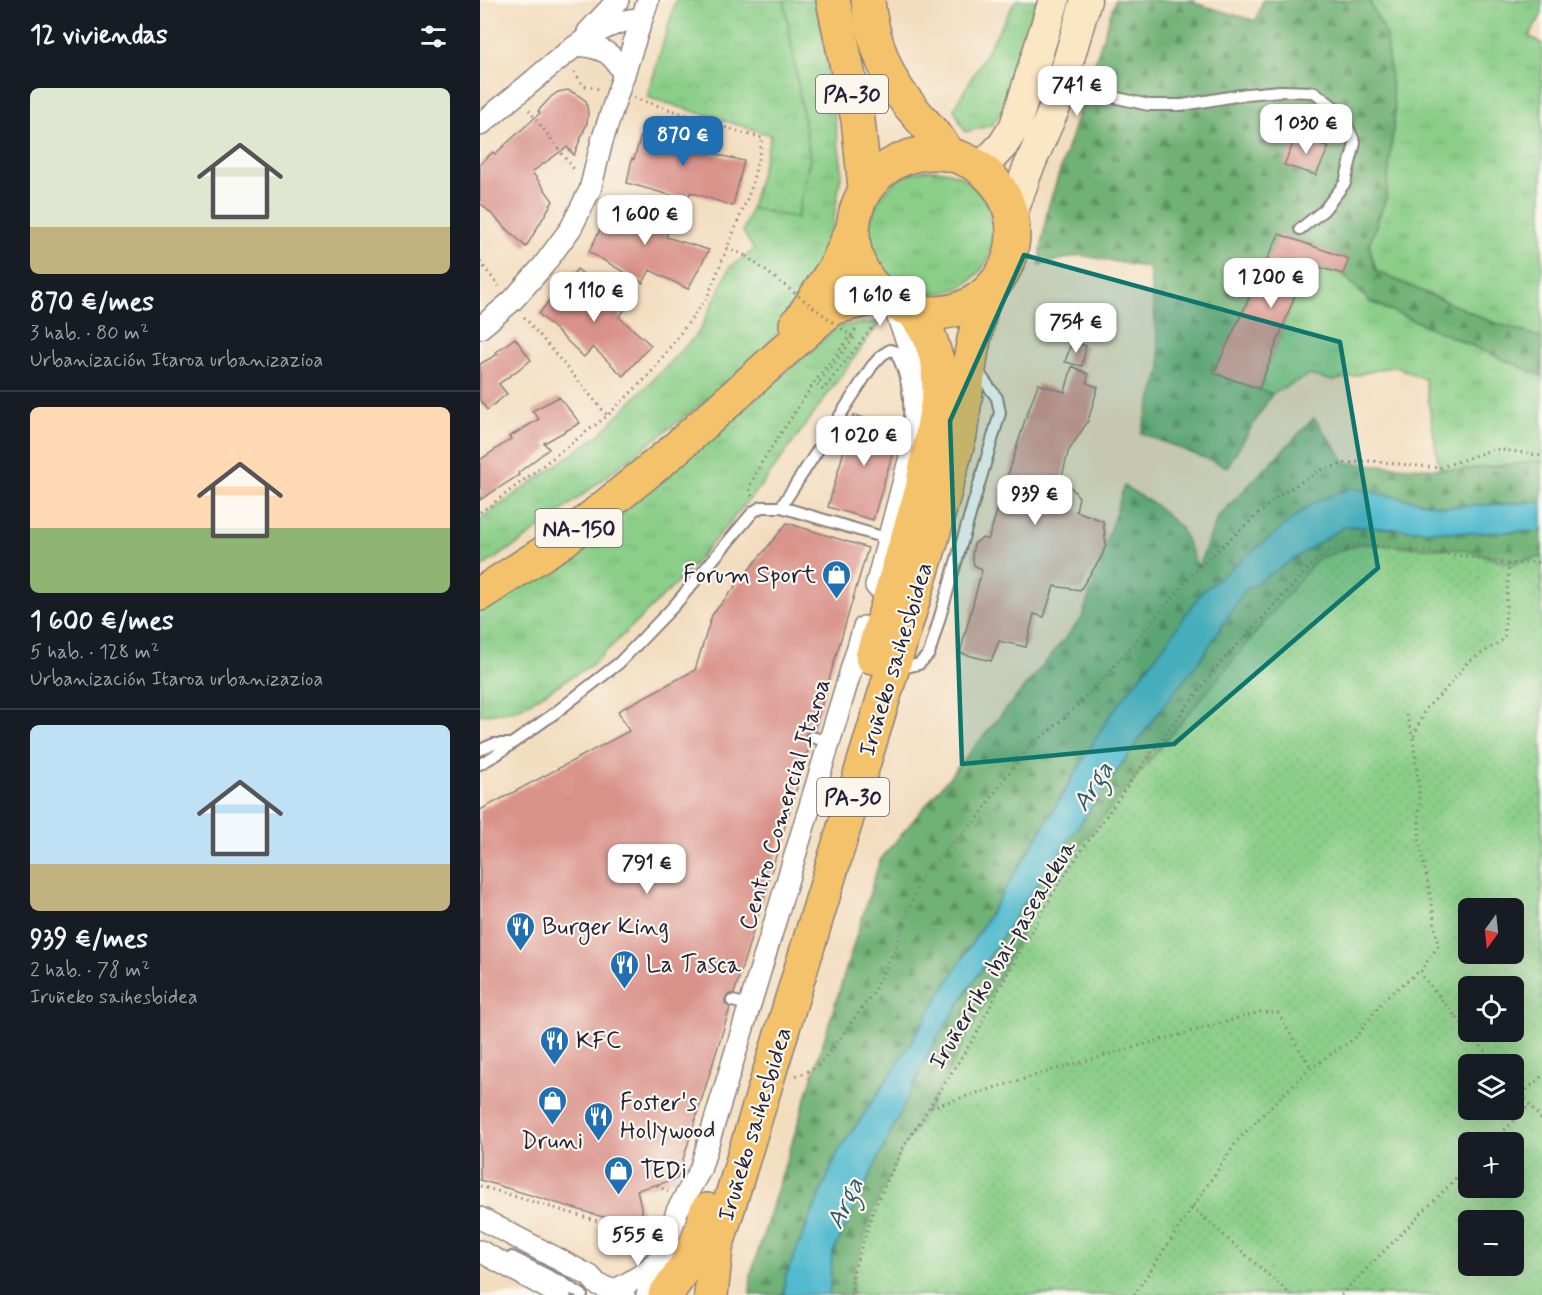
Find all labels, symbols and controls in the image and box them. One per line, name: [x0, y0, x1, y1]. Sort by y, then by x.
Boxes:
text: 12 viviendas: [30, 19, 168, 53]
icon: filters: [417, 20, 450, 53]
pin: 741 €: [1035, 66, 1119, 117]
text: 741 €: [1052, 72, 1102, 99]
road number: PA-30: [816, 75, 888, 113]
pin: 1 030 €: [1251, 104, 1361, 155]
text: 1 030 €: [1274, 110, 1338, 137]
pin: 870 €: [641, 116, 725, 167]
text: 870 €: [657, 122, 709, 149]
icon: home: [186, 127, 294, 235]
pin: 1 600 €: [590, 195, 700, 246]
text: 1 600 €: [611, 201, 679, 228]
pin: 1 200 €: [1216, 258, 1326, 309]
text: 1 200 €: [1238, 264, 1304, 291]
pin: 1 110 €: [539, 272, 649, 323]
pin: 1 610 €: [825, 276, 935, 327]
text: 1 110 €: [564, 278, 624, 305]
text: 1 610 €: [849, 282, 911, 309]
text: 870 €/mes: [30, 286, 154, 320]
pin: 754 €: [1034, 303, 1118, 354]
text: 754 €: [1049, 309, 1103, 336]
text: 3 hab. · 80 m²: [30, 320, 149, 347]
text: Urbanización Itaroa urbanizazioa: [30, 347, 323, 374]
pin: 1 020 €: [809, 416, 919, 467]
text: 1 020 €: [830, 422, 898, 449]
icon: home: [186, 446, 294, 554]
pin: 939 €: [993, 475, 1077, 526]
text: 939 €: [1011, 481, 1059, 508]
road number: NA-150: [536, 509, 622, 547]
shop icon: Forum Sport: [821, 558, 853, 600]
street label: Iruñeko saihesbidea: [852, 559, 941, 760]
place label: Forum Sport: [683, 560, 816, 591]
text: 1 600 €/mes: [30, 605, 174, 639]
text: 5 hab. · 128 m²: [30, 639, 159, 666]
text: Urbanización Itaroa urbanizazioa: [30, 666, 323, 693]
street label: Centro Comercial Itaroa: [732, 675, 839, 934]
water label: Arga: [1065, 755, 1125, 820]
icon: home: [186, 764, 294, 872]
road number: PA-30: [817, 778, 889, 816]
street label: Iruñerriko ibai-pasealekua: [922, 834, 1084, 1075]
pin: 791 €: [605, 844, 689, 895]
text: 791 €: [622, 850, 672, 877]
north arrow: [1458, 898, 1524, 964]
map controls: [1458, 898, 1524, 1276]
restaurant icon: Burger King: [505, 910, 537, 952]
place label: Burger King: [542, 912, 669, 945]
text: 939 €/mes: [30, 923, 148, 957]
restaurant icon: La Tasca: [609, 948, 641, 990]
place label: La Tasca: [646, 950, 742, 981]
text: 2 hab. · 78 m²: [30, 957, 150, 984]
button: locate: [1458, 976, 1524, 1042]
text: Iruñeko saihesbidea: [30, 984, 198, 1011]
restaurant icon: KFC: [539, 1024, 571, 1066]
street label: Iruñeko saihesbidea: [711, 1024, 800, 1225]
place label: KFC: [576, 1026, 621, 1057]
button: layers: [1458, 1054, 1524, 1120]
shop icon: Druni: [536, 1084, 568, 1126]
place label: Foster's Hollywood: [620, 1088, 715, 1147]
restaurant icon: Foster's Hollywood: [583, 1100, 615, 1142]
place label: Druni: [521, 1126, 583, 1157]
button: +: [1458, 1132, 1524, 1198]
shop icon: TEDi: [603, 1154, 635, 1196]
place label: TEDi: [640, 1156, 687, 1187]
water label: Arga: [819, 1172, 875, 1236]
button: −: [1458, 1210, 1524, 1276]
pin: 555 €: [596, 1216, 680, 1267]
text: 555 €: [612, 1222, 664, 1249]

